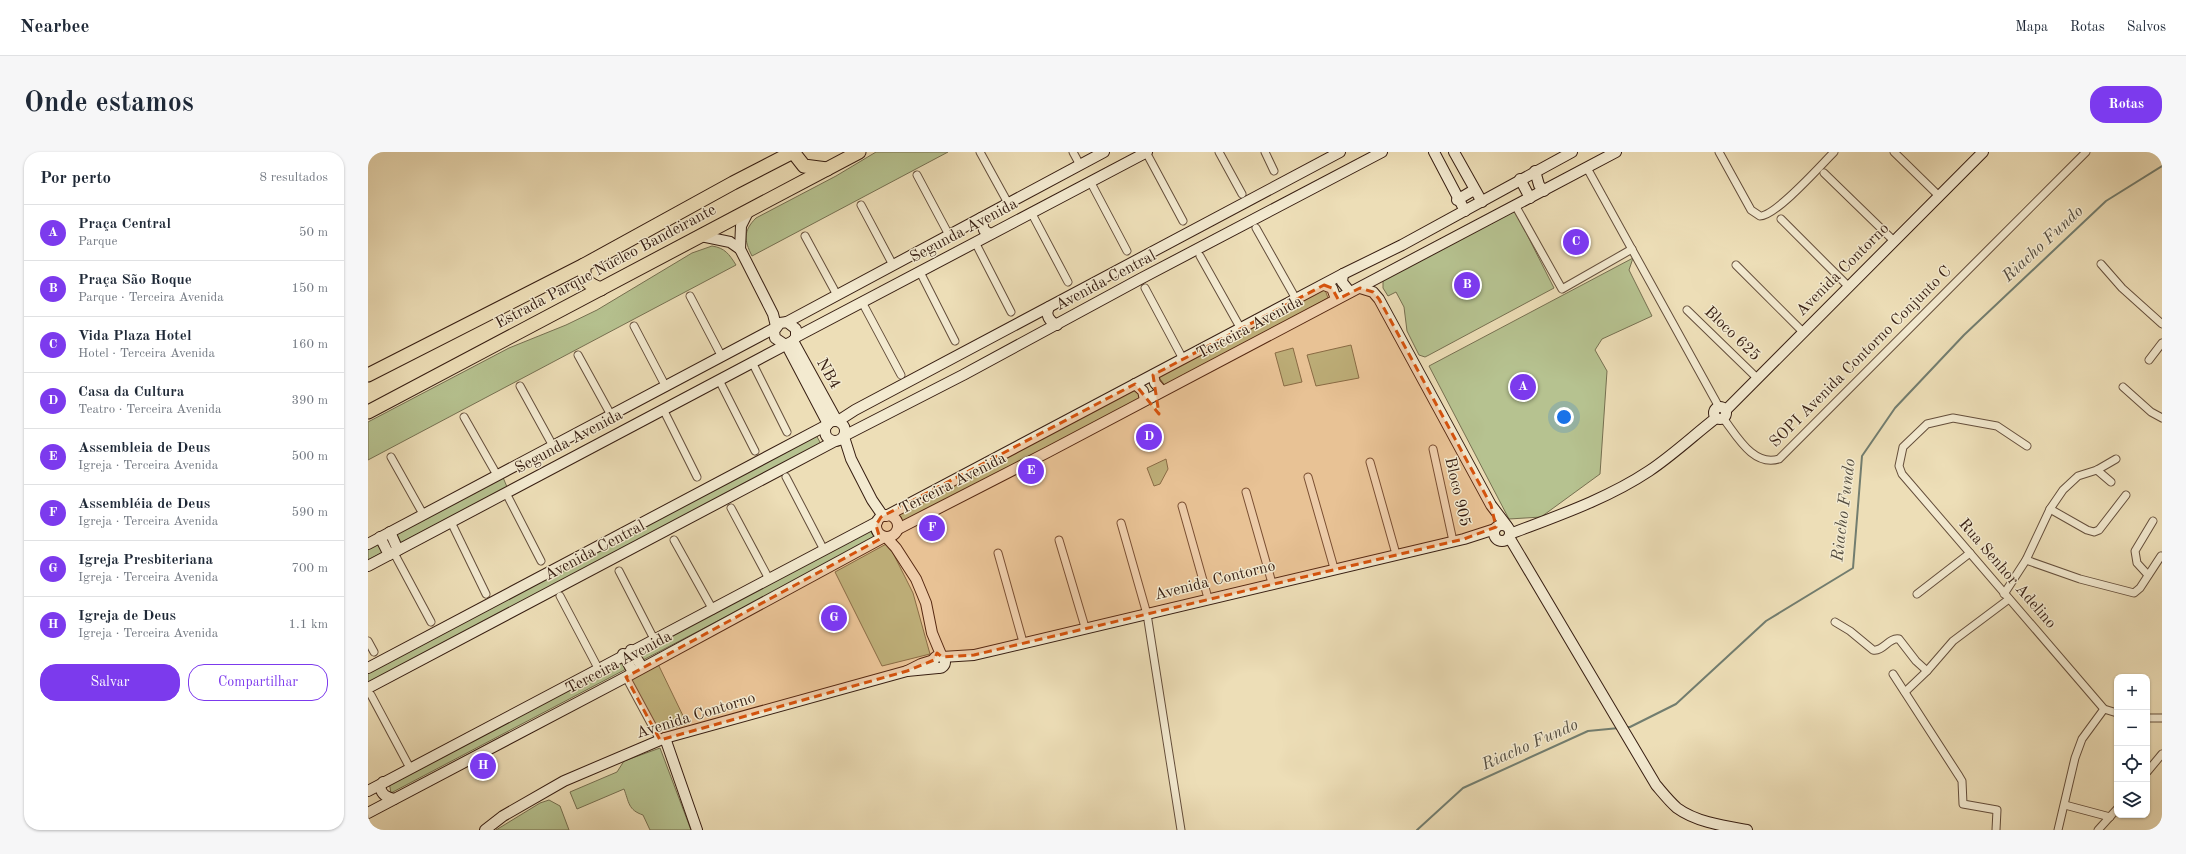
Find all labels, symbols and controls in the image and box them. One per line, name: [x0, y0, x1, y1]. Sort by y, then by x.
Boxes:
text: Nearbee: [20, 18, 89, 37]
text: Mapa: [2015, 20, 2048, 34]
text: Rotas: [2070, 20, 2105, 34]
text: Salvos: [2127, 20, 2166, 34]
button: Rotas: [2090, 86, 2162, 123]
text: Onde estamos: [24, 90, 194, 118]
text: Por perto: [40, 170, 111, 187]
text: 8 resultados: [260, 171, 328, 184]
street label: Segunda Avenida: [908, 196, 1021, 266]
street label: Estrada Parque Núcleo Bandeirante: [493, 202, 719, 332]
water label: Riacho Fundo: [1999, 202, 2087, 286]
text: Praça Central: [78, 217, 171, 232]
street label: Avenida Contorno: [1794, 220, 1893, 319]
text: A: [48, 226, 58, 239]
text: 50 m: [299, 226, 328, 239]
pin: C: [1563, 227, 1589, 257]
text: Parque: [78, 235, 117, 248]
street label: Avenida Central: [1053, 248, 1159, 314]
street label: SOPI Avenida Contorno Conjunto C: [1767, 263, 1955, 451]
pin: B: [1454, 270, 1480, 300]
text: Praça São Roque: [78, 273, 192, 288]
text: B: [48, 282, 58, 295]
text: 150 m: [291, 282, 328, 295]
text: Parque · Terceira Avenida: [78, 291, 224, 304]
street label: Terceira Avenida: [1194, 293, 1306, 363]
street label: Bloco 625: [1701, 304, 1763, 364]
text: Vida Plaza Hotel: [78, 329, 192, 344]
text: C: [49, 338, 57, 351]
text: 160 m: [291, 338, 328, 351]
text: Hotel · Terceira Avenida: [78, 347, 215, 360]
street label: NB4: [813, 356, 843, 392]
pin: A: [1510, 372, 1536, 402]
text: Casa da Cultura: [78, 385, 184, 400]
text: D: [48, 394, 58, 407]
text: 390 m: [291, 394, 328, 407]
text: Teatro · Terceira Avenida: [78, 403, 221, 416]
street label: Segunda Avenida: [513, 407, 626, 477]
your location: [1554, 407, 1574, 427]
pin: D: [1136, 422, 1162, 452]
text: Assembleia de Deus: [78, 441, 210, 456]
text: E: [49, 450, 57, 463]
text: 500 m: [291, 450, 328, 463]
street label: Terceira Avenida: [897, 450, 1009, 518]
pin: E: [1018, 456, 1044, 486]
street label: Bloco 905: [1441, 456, 1473, 528]
water label: Riacho Fundo: [1829, 457, 1859, 563]
text: Igreja · Terceira Avenida: [78, 459, 218, 472]
text: Assembléia de Deus: [78, 497, 210, 512]
text: F: [49, 506, 57, 519]
text: 590 m: [291, 506, 328, 519]
pin: F: [919, 513, 945, 543]
text: Igreja · Terceira Avenida: [78, 515, 218, 528]
street label: Rua Senhor Adelino: [1955, 516, 2059, 632]
street label: Avenida Central: [542, 518, 648, 584]
text: Igreja Presbiteriana: [78, 553, 213, 568]
street label: Avenida Contorno: [1153, 558, 1277, 604]
text: G: [48, 562, 58, 575]
text: 700 m: [291, 562, 328, 575]
text: Igreja · Terceira Avenida: [78, 571, 218, 584]
pin: G: [821, 603, 847, 633]
text: Igreja de Deus: [78, 609, 176, 624]
text: H: [48, 618, 58, 631]
text: 1.1 km: [289, 618, 328, 631]
text: Igreja · Terceira Avenida: [78, 627, 218, 640]
street label: Terceira Avenida: [563, 628, 675, 698]
button: Salvar: [40, 664, 180, 701]
button: Compartilhar: [188, 664, 328, 701]
map controls: [2114, 674, 2150, 818]
button: +: [2114, 674, 2150, 710]
street label: Avenida Contorno: [634, 690, 758, 742]
button: −: [2114, 710, 2150, 746]
water label: Riacho Fundo: [1478, 716, 1581, 774]
button: locate: [2114, 746, 2150, 782]
pin: H: [470, 751, 496, 781]
button: layers: [2114, 782, 2150, 818]

